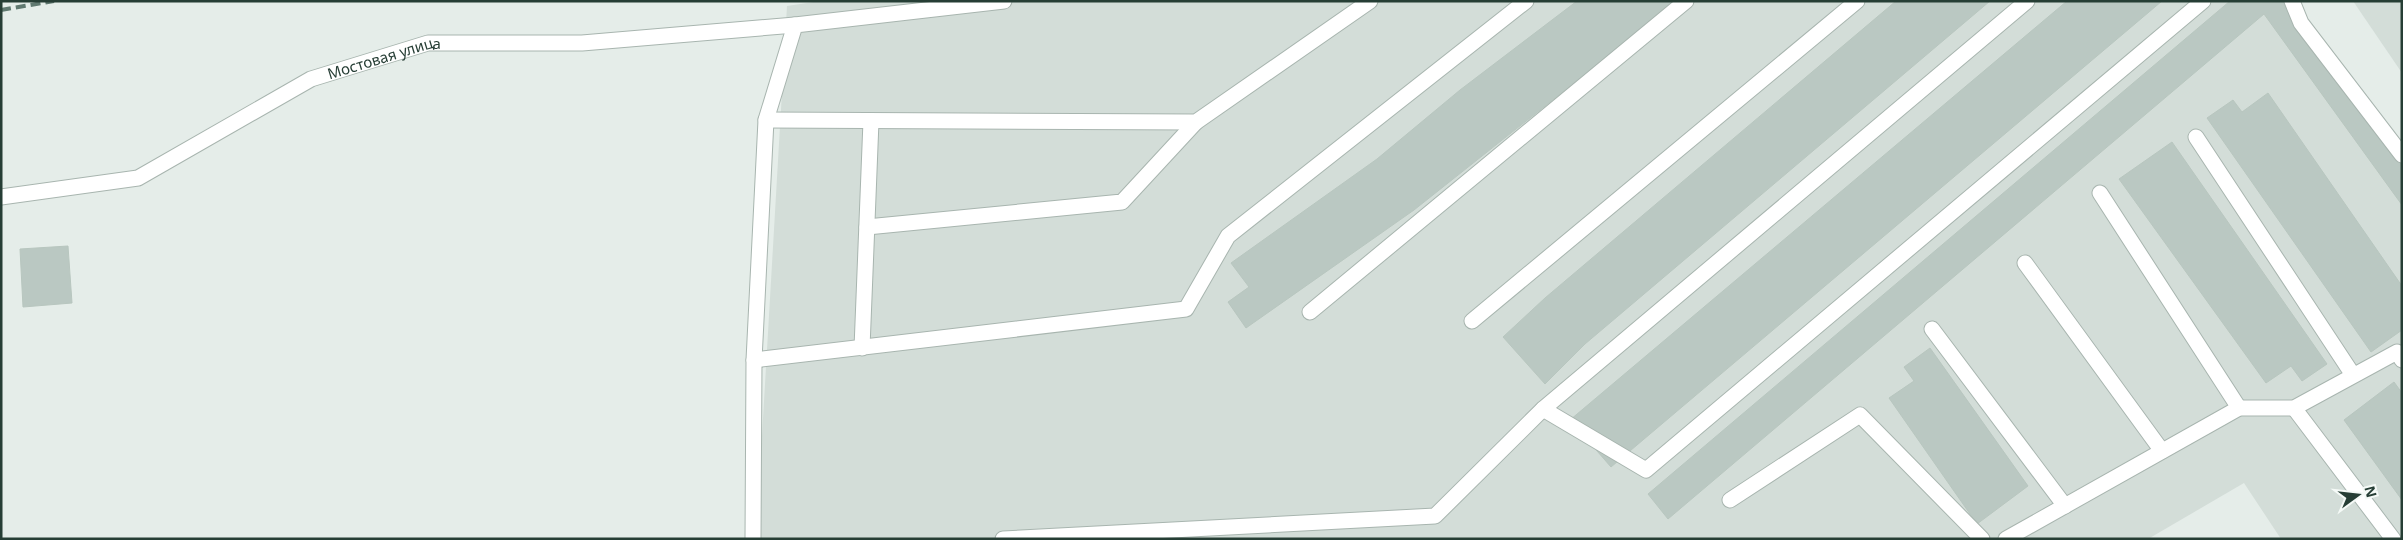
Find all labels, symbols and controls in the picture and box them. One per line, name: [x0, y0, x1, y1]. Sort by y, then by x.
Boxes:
street label: Мостовая улица: [325, 32, 441, 83]
north arrow: [2333, 470, 2383, 520]
text: N: [2360, 484, 2382, 499]

